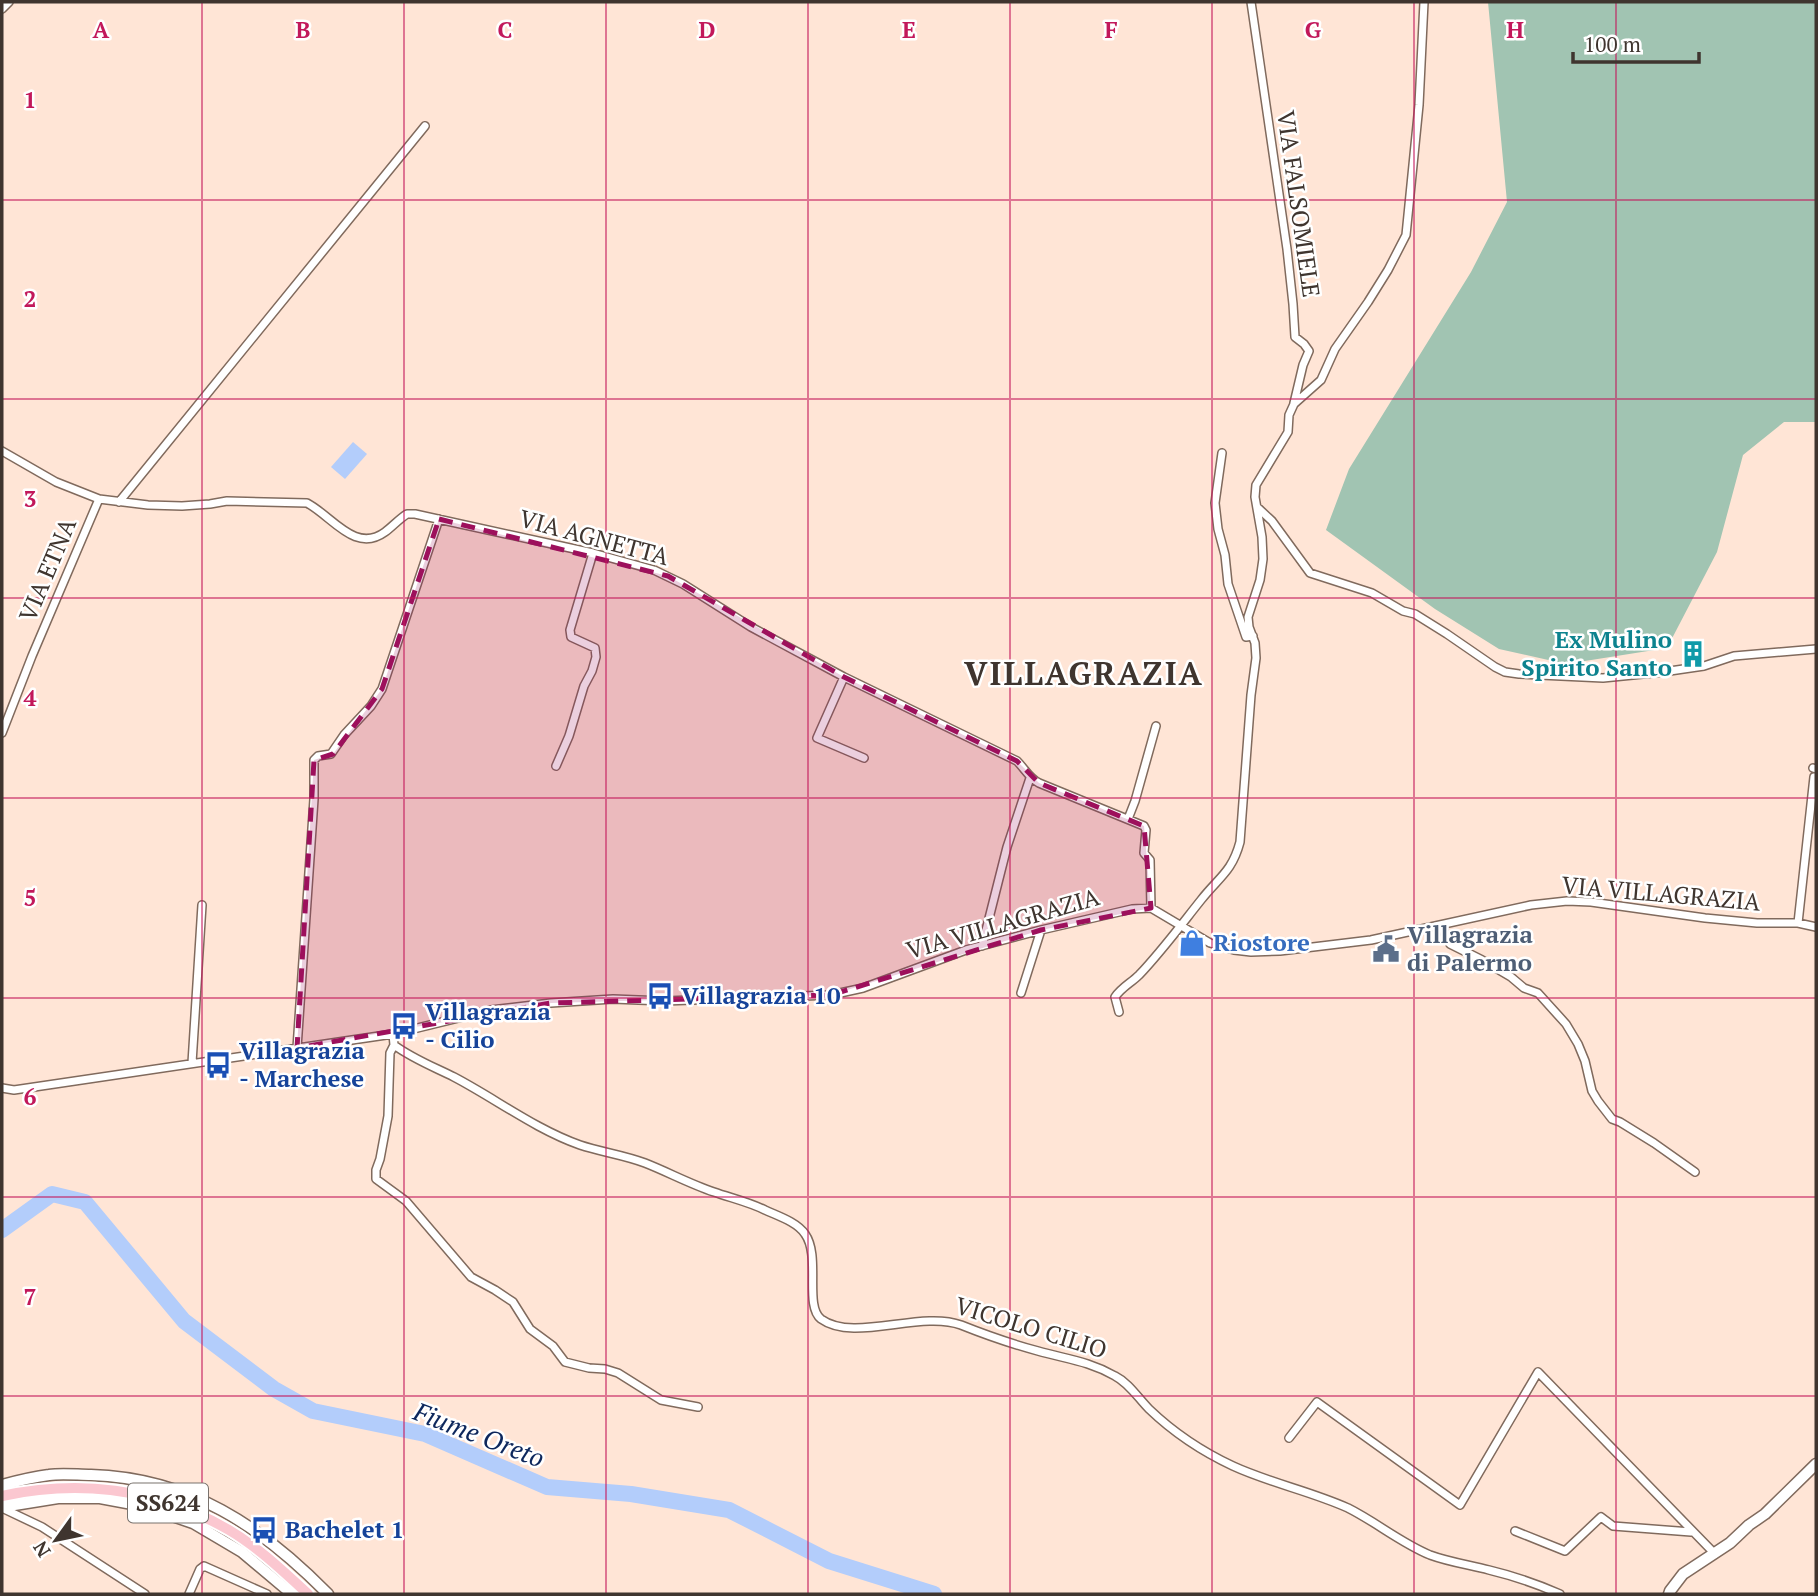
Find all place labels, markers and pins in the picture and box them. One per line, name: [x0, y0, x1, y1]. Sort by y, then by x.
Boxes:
place label: Ex Mulino Spirito Santo: [1521, 623, 1672, 683]
building icon: Ex Mulino Spirito Santo: [1678, 639, 1708, 669]
place label: Villagrazia di Palermo: [1407, 918, 1533, 978]
place label: Riostore: [1213, 926, 1310, 958]
shop icon: Riostore: [1177, 928, 1207, 958]
public building icon: Villagrazia di Palermo: [1371, 934, 1401, 964]
place label: Villagrazia 10: [681, 979, 841, 1011]
bus stop icon: Villagrazia 10: [645, 981, 675, 1011]
place label: Villagrazia - Cilio: [425, 995, 551, 1055]
bus stop icon: Villagrazia - Cilio: [389, 1011, 419, 1041]
place label: Villagrazia - Marchese: [239, 1034, 365, 1094]
bus stop icon: Villagrazia - Marchese: [203, 1050, 233, 1080]
place label: Bachelet 1: [285, 1513, 404, 1545]
bus stop icon: Bachelet 1: [249, 1515, 279, 1545]

